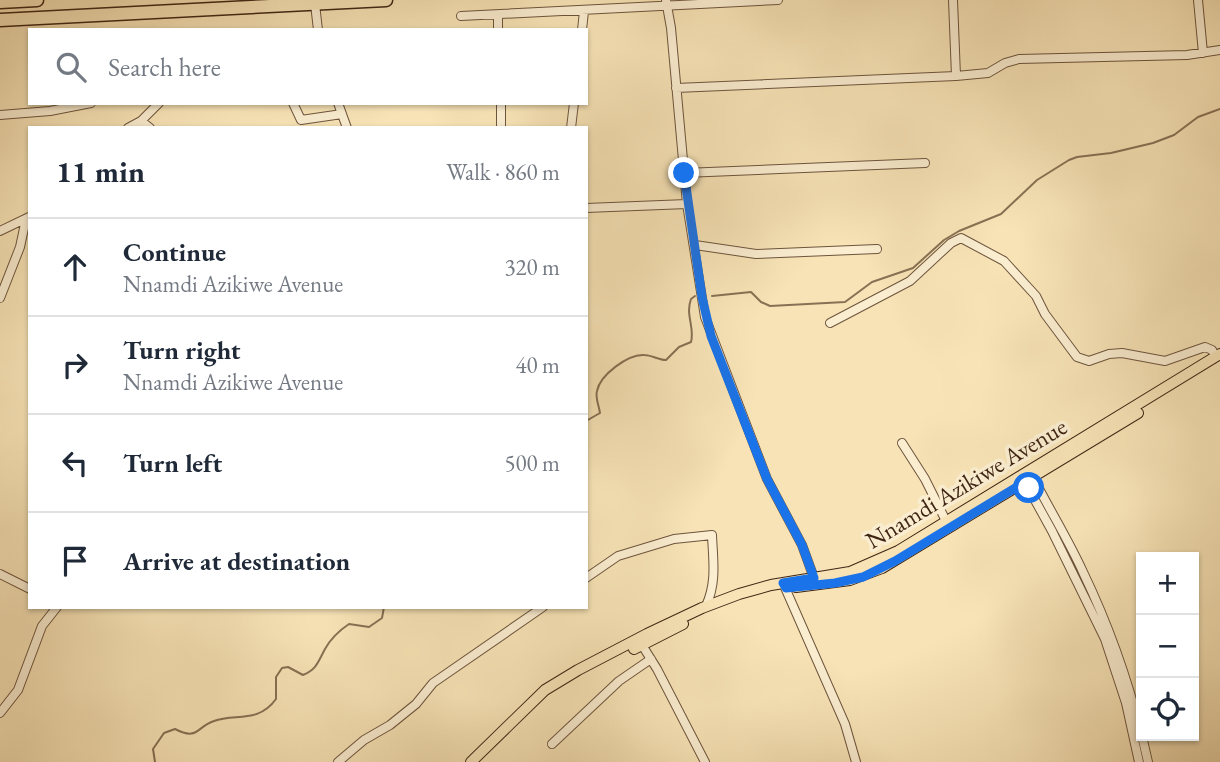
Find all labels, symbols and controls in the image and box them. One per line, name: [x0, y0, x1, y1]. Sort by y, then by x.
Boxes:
search box: [28, 28, 588, 105]
icon: search: [52, 48, 90, 86]
text: Search here: [108, 50, 221, 84]
text: 11 min: [56, 152, 145, 191]
text: Walk · 860 m: [446, 157, 560, 187]
route end: [668, 157, 699, 188]
text: Continue: [123, 235, 226, 269]
icon: ahead: [56, 248, 94, 286]
text: 320 m: [504, 252, 560, 282]
text: Nnamdi Azikiwe Avenue: [123, 269, 343, 299]
text: Turn right: [123, 333, 241, 367]
icon: right: [56, 346, 94, 384]
text: 40 m: [515, 350, 560, 380]
text: Nnamdi Azikiwe Avenue: [123, 367, 343, 397]
street label: Nnamdi Azikiwe Avenue: [860, 411, 1072, 555]
icon: left: [56, 444, 94, 482]
text: Turn left: [123, 446, 222, 480]
text: 500 m: [504, 448, 560, 478]
route start: [1013, 472, 1044, 503]
icon: arrive: [56, 542, 94, 580]
text: Arrive at destination: [123, 544, 350, 578]
map controls: [1136, 552, 1199, 741]
button: +: [1136, 552, 1199, 615]
button: −: [1136, 615, 1199, 678]
button: locate: [1136, 678, 1199, 741]

